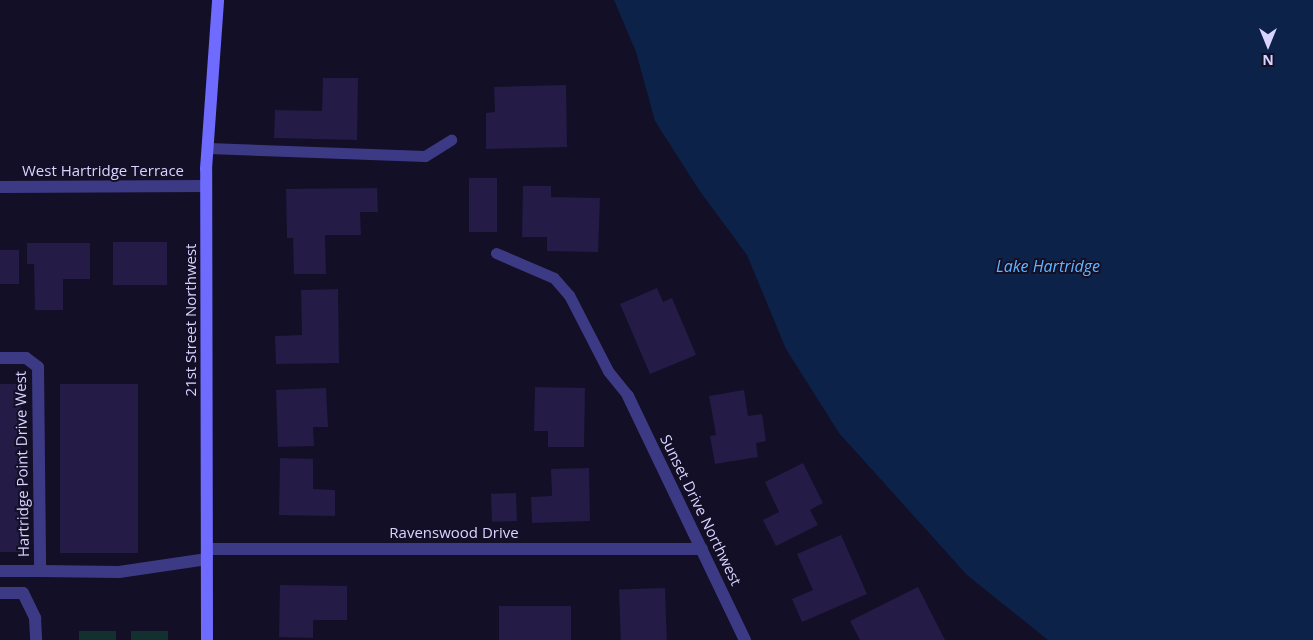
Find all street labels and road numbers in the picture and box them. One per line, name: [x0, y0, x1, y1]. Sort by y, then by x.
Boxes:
street label: West Hartridge Terrace: [22, 162, 184, 180]
street label: 21st Street Northwest: [182, 244, 200, 396]
street label: Hartridge Point Drive West: [11, 371, 33, 557]
street label: Sunset Drive Northwest: [657, 432, 745, 588]
street label: Ravenswood Drive: [389, 524, 519, 542]

